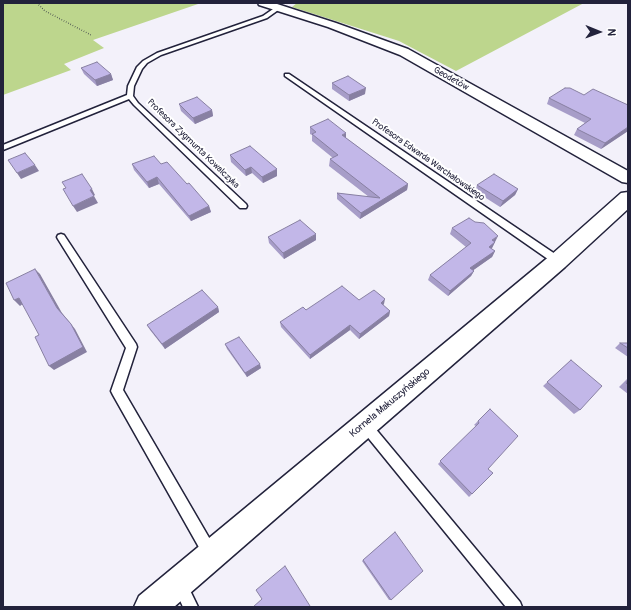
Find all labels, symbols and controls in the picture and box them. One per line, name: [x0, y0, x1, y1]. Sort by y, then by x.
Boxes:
north arrow: [579, 12, 619, 52]
text: N: [605, 28, 618, 36]
street label: Geodetów: [431, 65, 471, 93]
street label: Profesora Zygmunta Kowalczyka: [145, 97, 241, 191]
street label: Profesora Edwarda Warchałowskiego: [369, 117, 487, 203]
street label: Kornela Makuszyńskiego: [347, 366, 433, 440]

